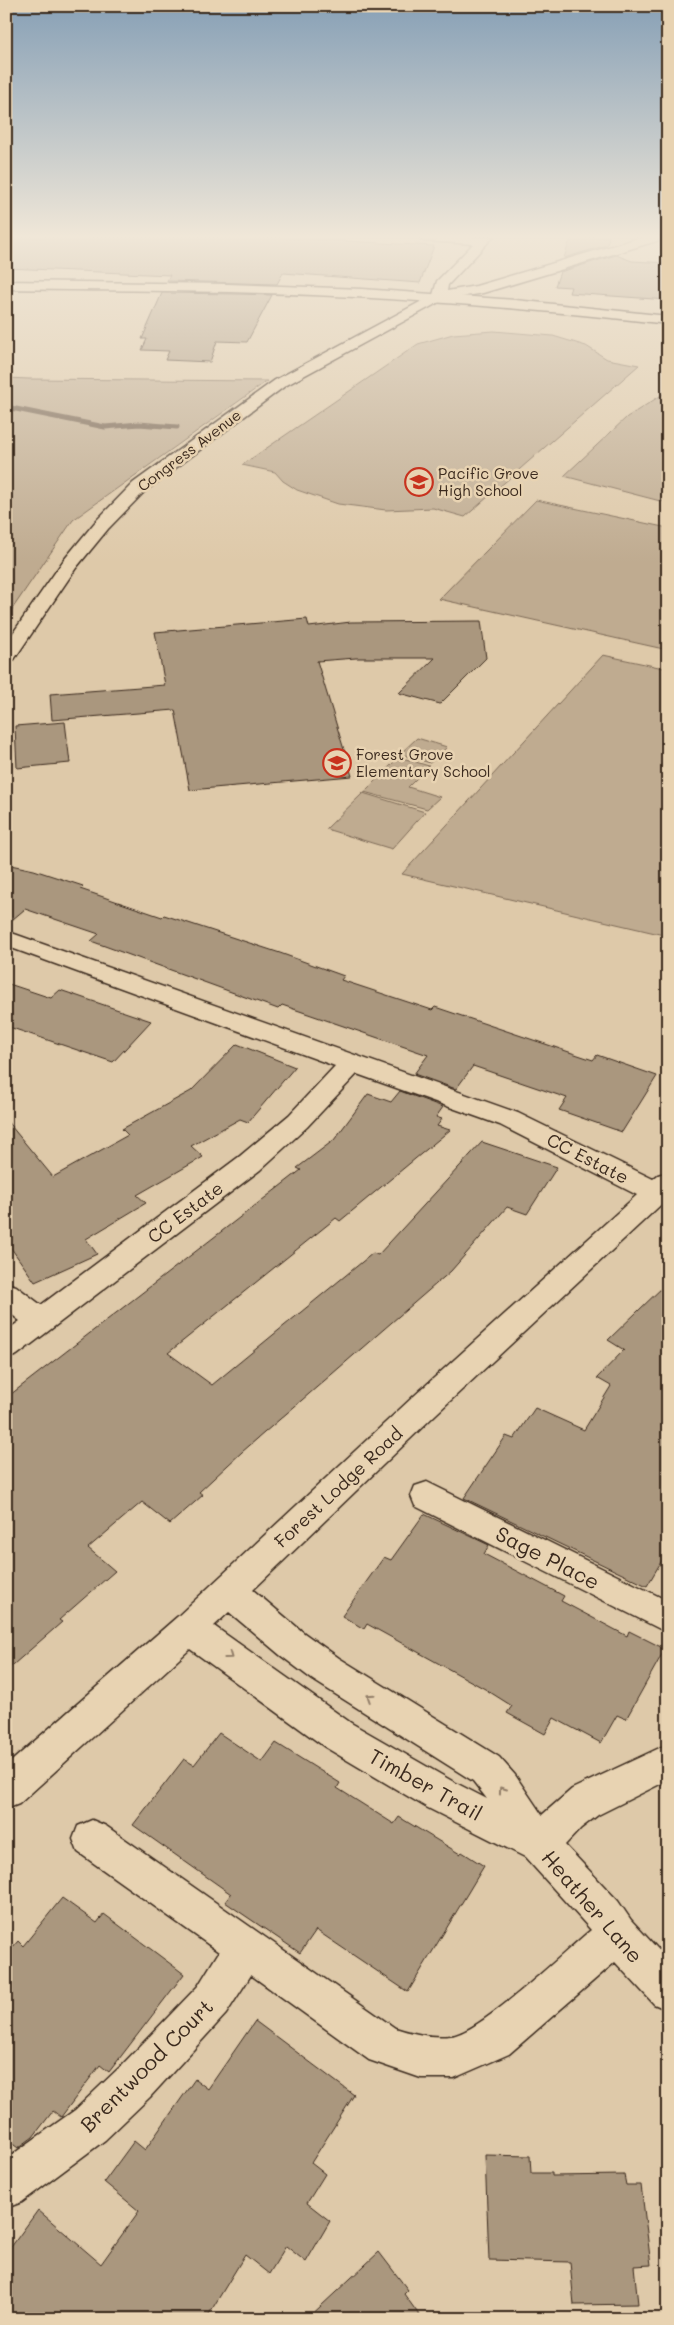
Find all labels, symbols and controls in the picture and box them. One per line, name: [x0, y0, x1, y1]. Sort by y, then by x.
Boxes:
street label: Congress Avenue: [133, 404, 245, 496]
place label: Pacific Grove High School: [438, 463, 539, 500]
school or university icon: Pacific Grove High School: [404, 467, 434, 497]
place label: Forest Grove Elementary School: [356, 744, 491, 781]
school or university icon: Forest Grove Elementary School: [322, 748, 352, 778]
street label: CC Estate: [543, 1127, 633, 1189]
street label: CC Estate: [142, 1176, 228, 1248]
street label: Forest Lodge Road: [269, 1421, 407, 1553]
street label: Sage Place: [491, 1519, 605, 1595]
one-way arrow: [223, 1650, 233, 1659]
one-way arrow: [367, 1694, 376, 1704]
street label: Timber Trail: [365, 1742, 487, 1826]
one-way arrow: [500, 1787, 508, 1796]
street label: Heather Lane: [537, 1844, 649, 1968]
street label: Brentwood Court: [74, 1993, 218, 2137]

